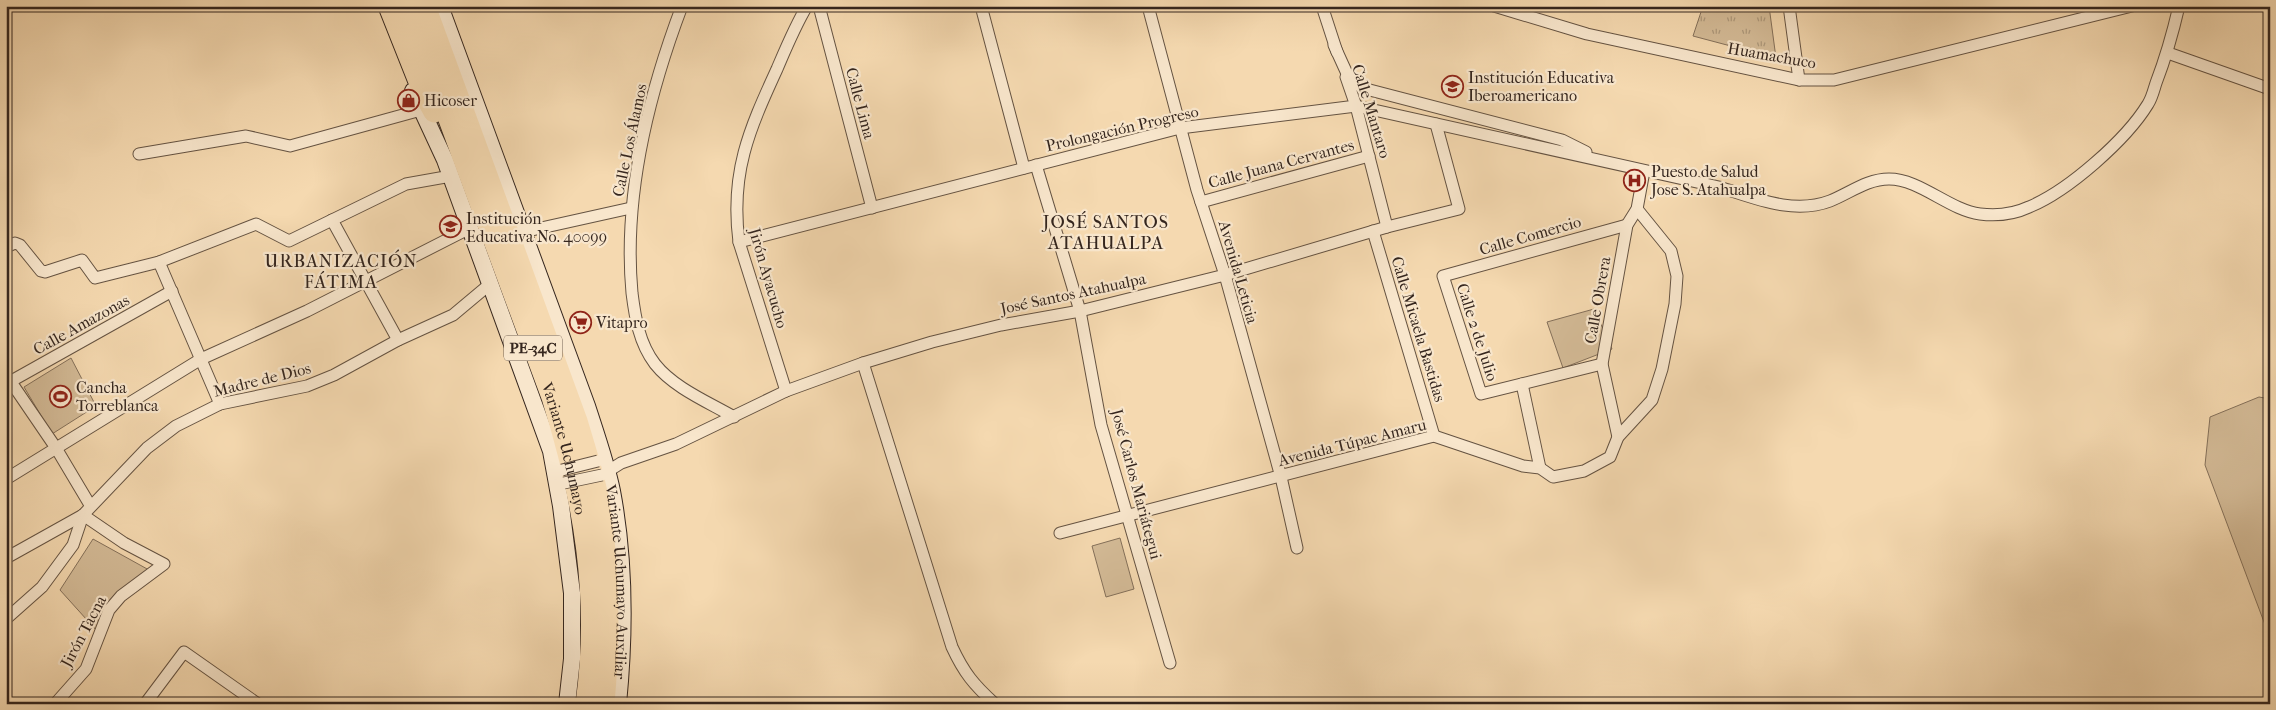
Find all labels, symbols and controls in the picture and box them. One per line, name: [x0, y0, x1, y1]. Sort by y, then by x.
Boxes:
street label: Huamachuco: [1726, 38, 1818, 73]
street label: Calle Mantaro: [1348, 62, 1395, 160]
street label: Calle Lima: [842, 65, 879, 142]
place label: Institución Educativa Iberoamericano: [1468, 68, 1615, 105]
school or university icon: Institución Educativa Iberoamericano: [1440, 74, 1464, 98]
street label: Calle Los Álamos: [607, 82, 651, 198]
shop icon: Hicoser: [396, 88, 420, 112]
place label: Hicoser: [424, 91, 477, 110]
street label: Prolongación Progreso: [1044, 102, 1200, 155]
street label: Calle Juana Cervantes: [1206, 135, 1356, 192]
place label: Puesto de Salud Jose S. Atahualpa: [1649, 162, 1767, 199]
hospital icon: Puesto de Salud Jose S. Atahualpa: [1623, 168, 1647, 192]
place label: Institución Educativa No. 40099: [466, 209, 607, 246]
district label: JOSÉ SANTOS ATAHUALPA: [1041, 211, 1169, 254]
street label: Calle Comercio: [1477, 212, 1583, 259]
school or university icon: Institución Educativa No. 40099: [438, 215, 462, 239]
street label: Avenida Leticia: [1214, 217, 1262, 326]
street label: Jirón Ayacucho: [745, 224, 792, 330]
district label: URBANIZACIÓN FÁTIMA: [264, 249, 418, 293]
street label: Calle Micaela Bastidas: [1387, 254, 1450, 404]
street label: Calle Obrera: [1580, 255, 1615, 345]
street label: José Santos Atahualpa: [997, 269, 1148, 319]
street label: Calle 2 de Julio: [1453, 281, 1502, 384]
street label: Calle Amazonas: [30, 290, 133, 359]
supermarket icon: Vitapro: [568, 310, 592, 334]
place label: Vitapro: [595, 313, 648, 332]
road number: PE-34C: [504, 336, 562, 360]
street label: Madre de Dios: [211, 358, 313, 401]
place label: Cancha Torreblanca: [76, 378, 159, 415]
street label: Variante Uchumayo: [537, 379, 590, 516]
sports icon: Cancha Torreblanca: [48, 384, 72, 408]
street label: José Carlos Mariátegui: [1107, 405, 1166, 562]
street label: Avenida Túpac Amaru: [1275, 415, 1428, 470]
street label: Variante Uchumayo Auxiliar: [601, 482, 632, 680]
street label: Jirón Tacna: [56, 592, 111, 672]

